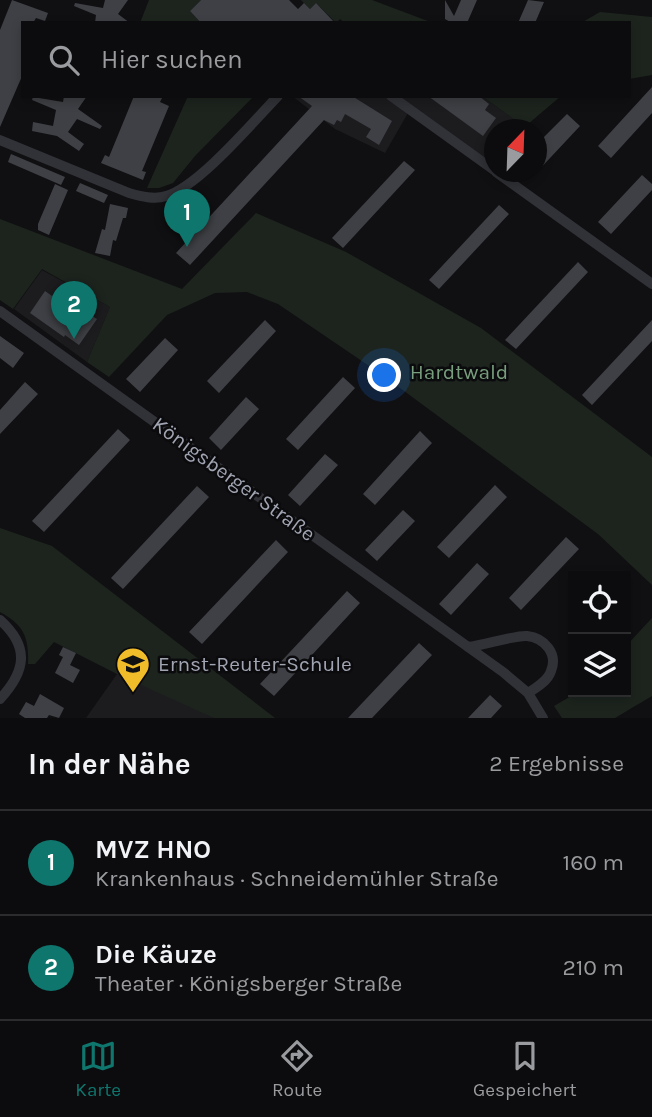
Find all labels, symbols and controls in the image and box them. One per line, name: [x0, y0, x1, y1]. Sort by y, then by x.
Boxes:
search box: [21, 21, 631, 98]
icon: search: [45, 41, 83, 79]
text: Hier suchen: [101, 44, 243, 75]
north arrow: [484, 119, 547, 182]
pin: 1: [164, 189, 210, 247]
pin: 2: [51, 281, 97, 339]
your location: [367, 358, 401, 392]
park label: Hardtwald: [410, 360, 508, 384]
street label: Königsberger Straße: [148, 412, 320, 546]
map controls: [568, 571, 631, 697]
button: locate: [568, 571, 631, 634]
button: layers: [568, 634, 631, 697]
school or university icon: Ernst-Reuter-Schule: [114, 645, 152, 694]
place label: Ernst-Reuter-Schule: [158, 652, 352, 676]
text: In der Nähe: [28, 746, 191, 782]
text: 2 Ergebnisse: [489, 750, 624, 777]
text: MVZ HNO: [95, 834, 211, 865]
text: 1: [47, 849, 55, 876]
text: 160 m: [563, 849, 624, 876]
text: Krankenhaus · Schneidemühler Straße: [95, 865, 499, 892]
text: Die Käuze: [95, 939, 217, 970]
text: 2: [44, 954, 58, 981]
text: 210 m: [562, 954, 624, 981]
text: Theater · Königsberger Straße: [95, 970, 402, 997]
tab: Karte: [75, 1037, 121, 1101]
tab: Route: [272, 1037, 322, 1101]
tab: Gespeichert: [473, 1037, 577, 1101]

